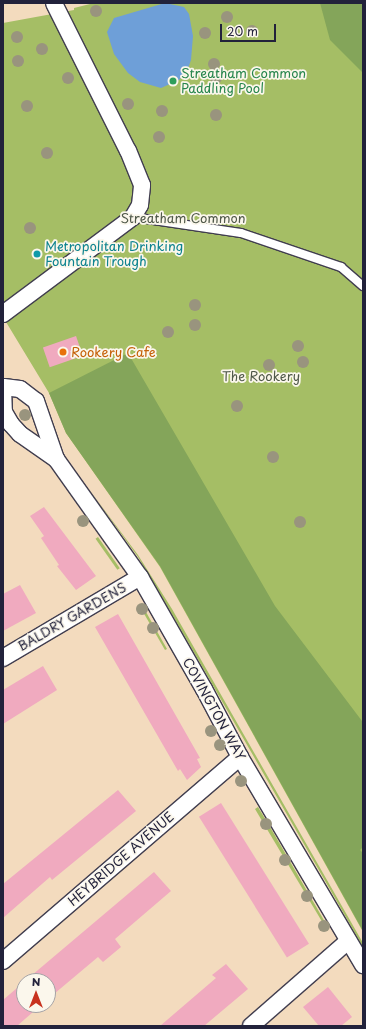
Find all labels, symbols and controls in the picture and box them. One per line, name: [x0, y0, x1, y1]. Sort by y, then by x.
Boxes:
scale bar: [222, 16, 278, 42]
text: 20 m: [227, 22, 258, 40]
place label: Streatham Common Paddling Pool: [181, 66, 307, 97]
marker: Streatham Common Paddling Pool: [168, 76, 178, 86]
park label: Streatham Common: [120, 210, 246, 226]
place label: Metropolitan Drinking Fountain Trough: [45, 239, 184, 270]
marker: Metropolitan Drinking Fountain Trough: [32, 249, 42, 259]
place label: Rookery Cafe: [71, 344, 155, 360]
marker: Rookery Cafe: [58, 347, 68, 357]
park label: The Rookery: [222, 368, 300, 384]
street label: BALDRY GARDENS: [15, 579, 129, 655]
street label: COVINGTON WAY: [179, 655, 249, 763]
street label: HEYBRIDGE AVENUE: [65, 809, 177, 909]
north arrow: [16, 973, 56, 1013]
text: N: [32, 973, 40, 990]

